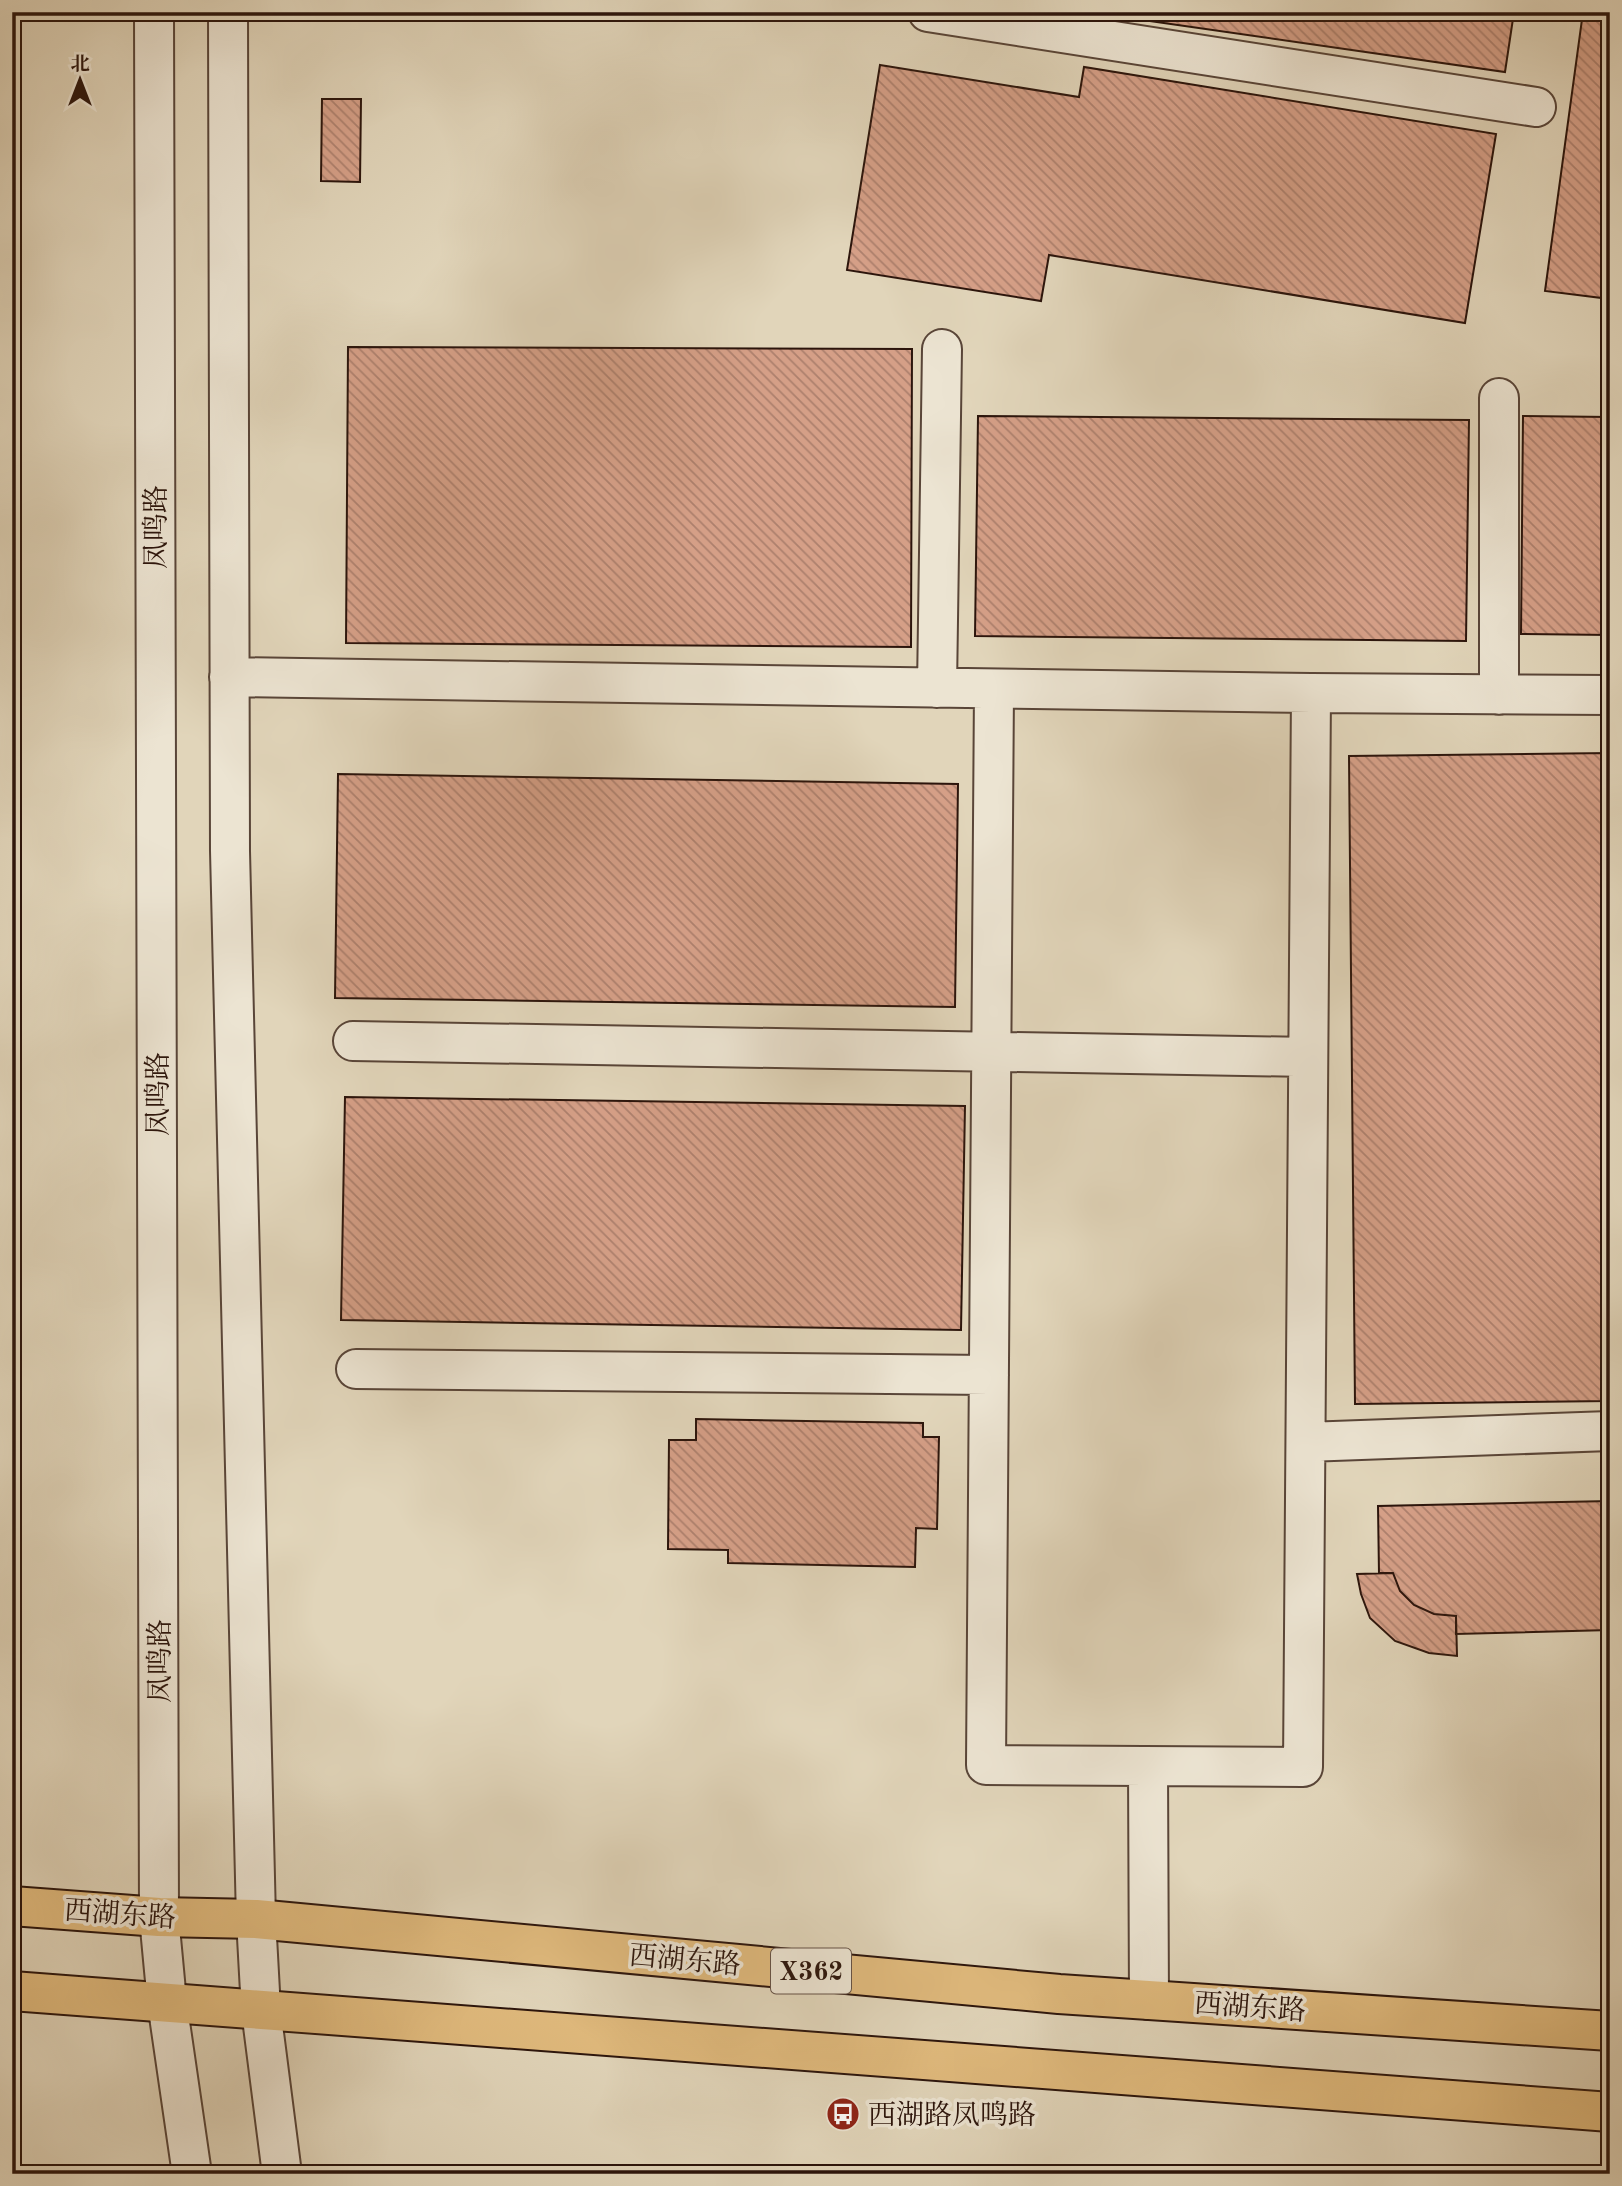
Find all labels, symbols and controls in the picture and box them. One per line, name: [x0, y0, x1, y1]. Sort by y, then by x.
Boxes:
north arrow: [46, 46, 116, 116]
text: 北: [70, 54, 90, 75]
street label: 凤鸣路: [141, 485, 172, 569]
street label: 凤鸣路: [143, 1052, 174, 1136]
street label: 凤鸣路: [145, 1619, 176, 1703]
street label: 西湖东路: [63, 1895, 177, 1934]
street label: 西湖东路: [628, 1940, 742, 1981]
road number: X362: [771, 1948, 851, 1994]
street label: 西湖东路: [1193, 1988, 1307, 2027]
bus stop icon: 西湖路凤鸣路: [824, 2095, 862, 2133]
place label: 西湖路凤鸣路: [868, 2100, 1036, 2131]

